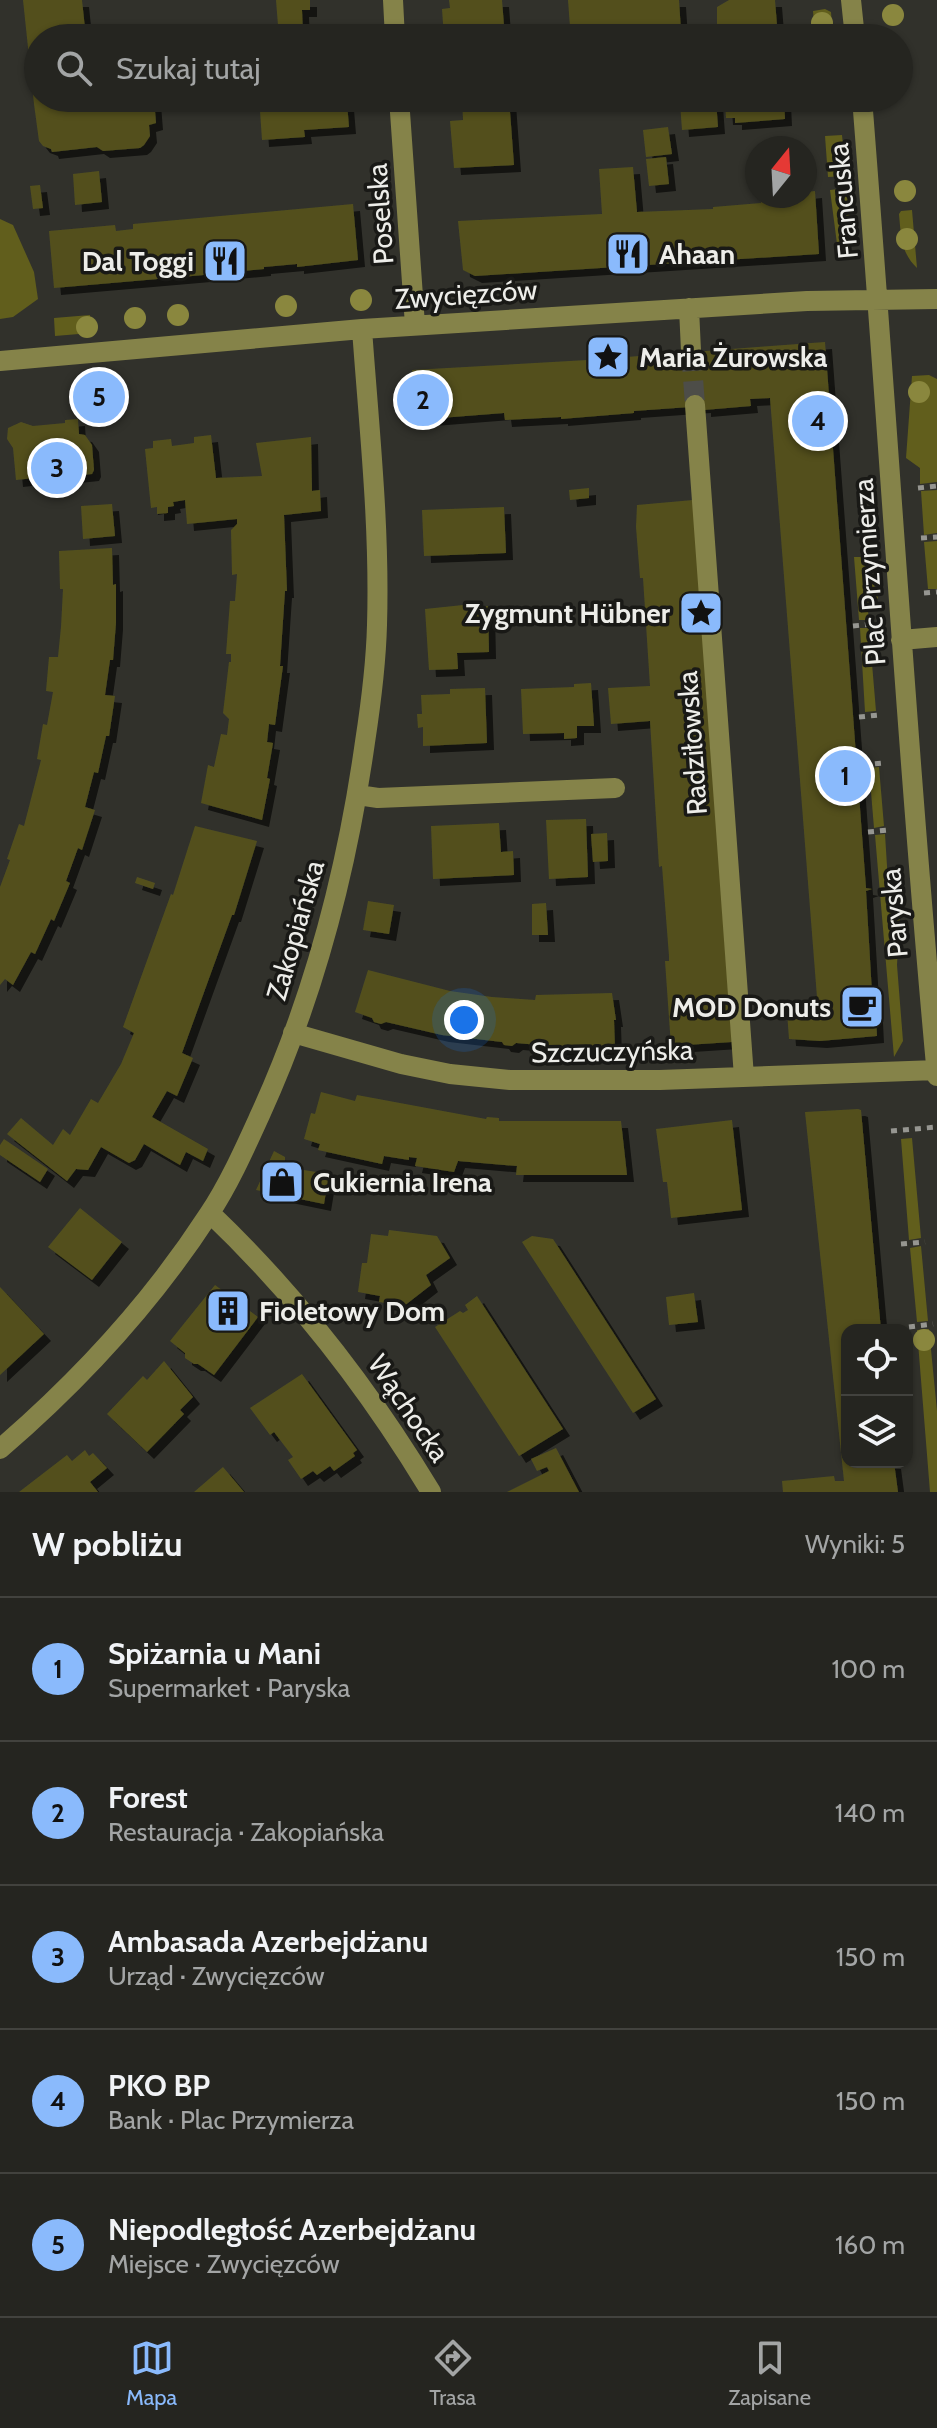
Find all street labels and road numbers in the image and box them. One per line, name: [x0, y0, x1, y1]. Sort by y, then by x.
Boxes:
street label: Francuska: [821, 141, 865, 260]
street label: Poselska: [359, 162, 400, 266]
street label: Zwycięzców: [393, 272, 539, 316]
street label: Plac Przymierza: [845, 477, 892, 667]
street label: Radziłowska: [670, 669, 714, 816]
street label: Zakopiańska: [259, 856, 331, 1004]
street label: Paryska: [873, 866, 915, 959]
street label: Szczuczyńska: [530, 1033, 694, 1069]
street label: Wąchocka: [361, 1348, 457, 1468]

